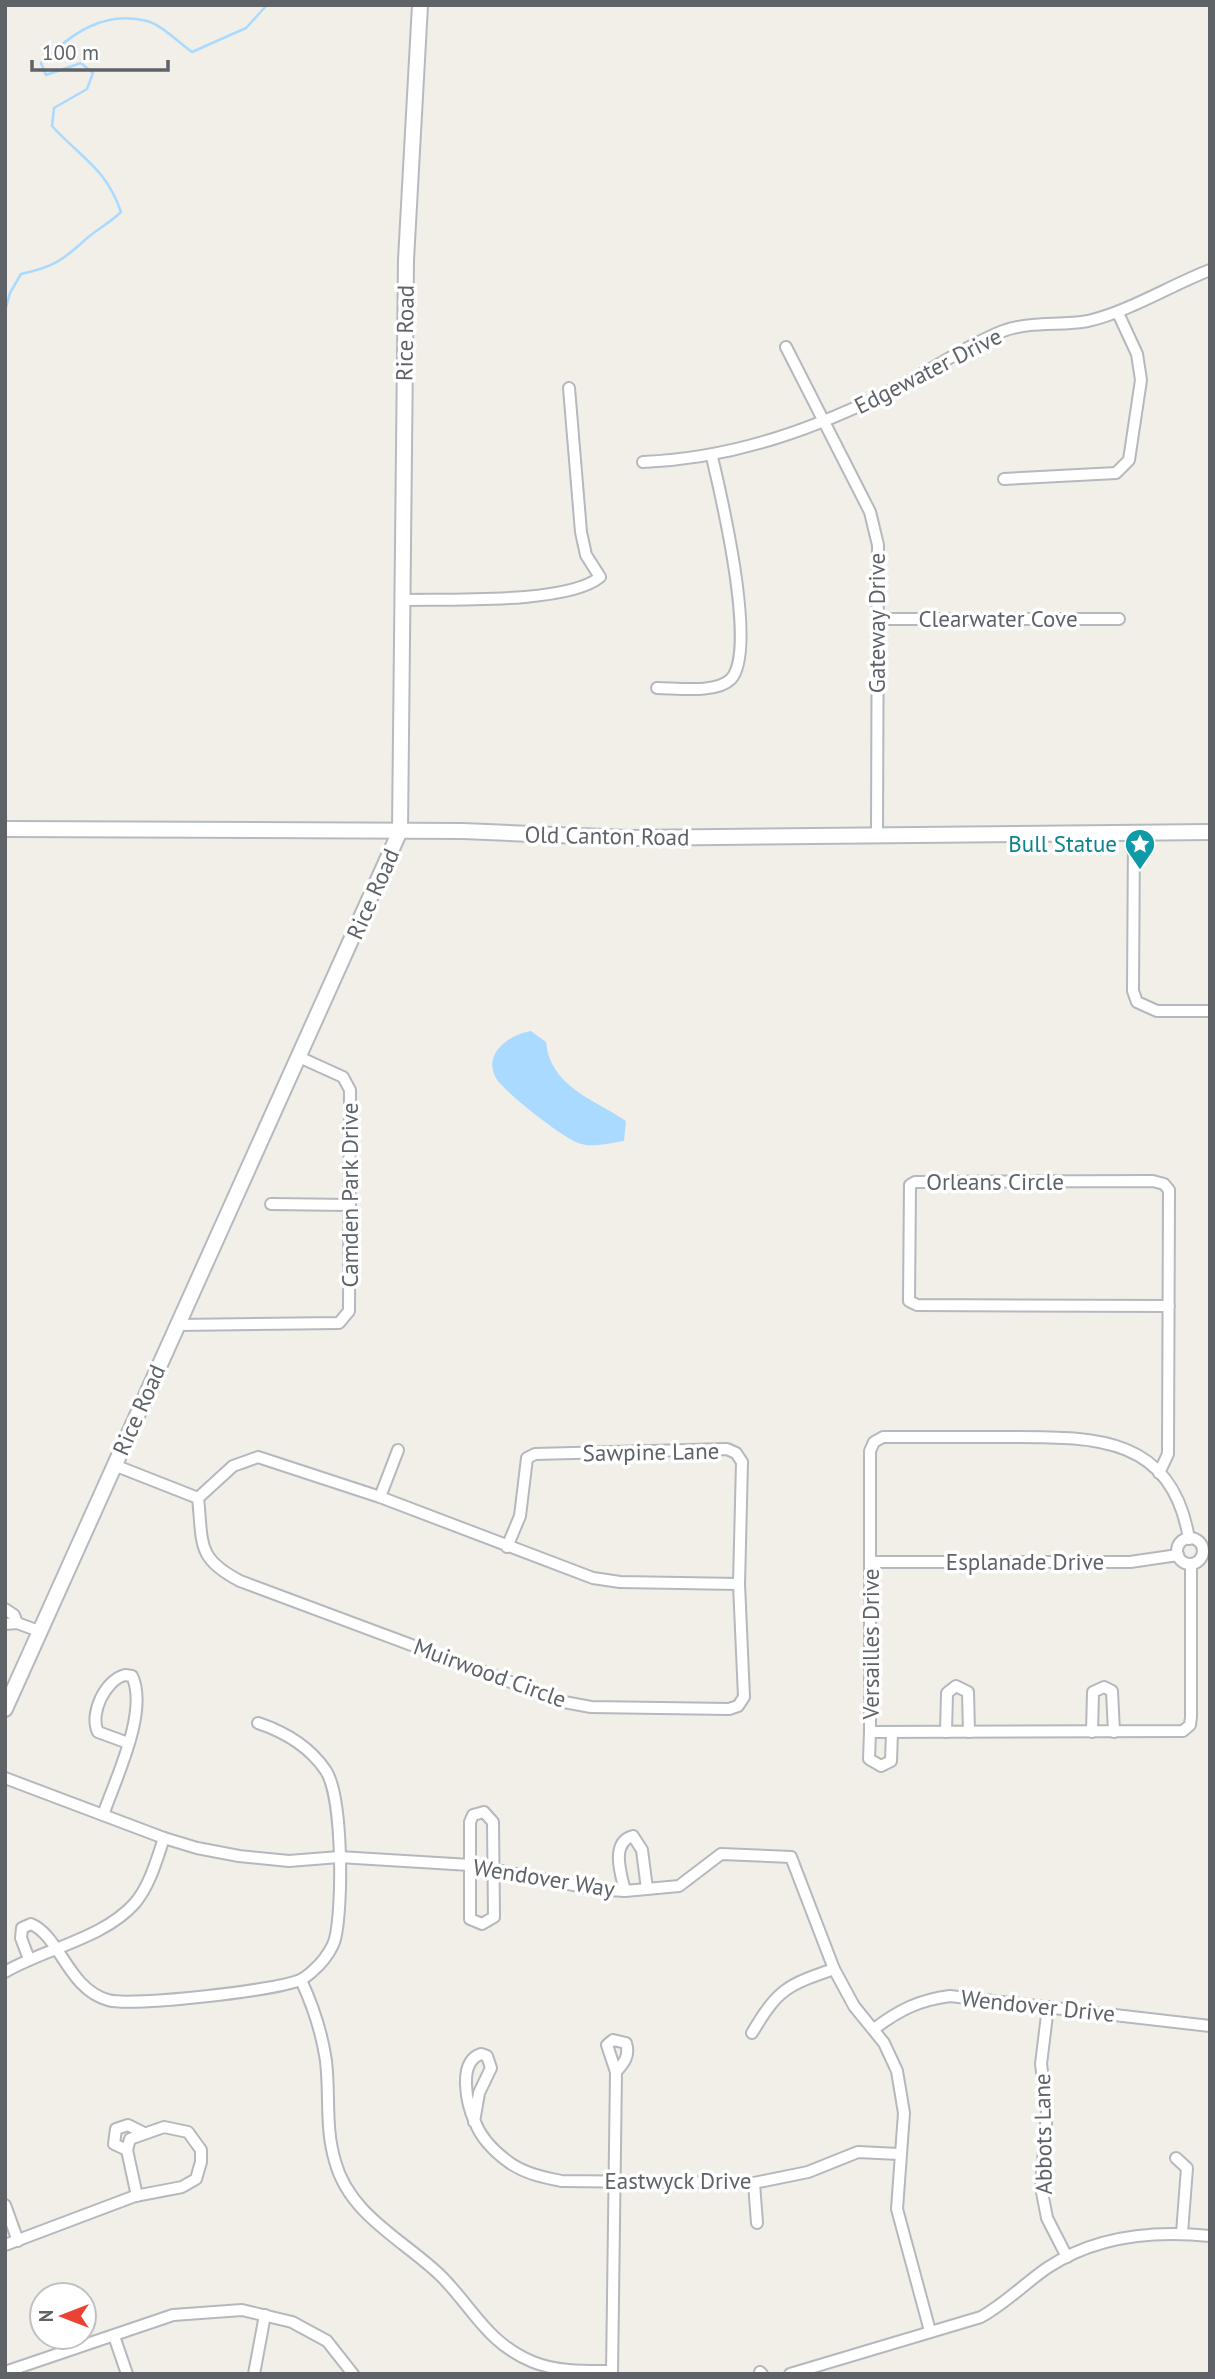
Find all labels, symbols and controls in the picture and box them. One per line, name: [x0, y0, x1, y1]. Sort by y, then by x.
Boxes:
scale bar: [32, 28, 168, 72]
text: 100 m: [42, 39, 99, 66]
street label: Rice Road: [389, 285, 420, 381]
street label: Edgewater Drive: [849, 321, 1006, 420]
street label: Gateway Drive: [862, 553, 891, 693]
street label: Clearwater Cove: [918, 604, 1078, 633]
street label: Old Canton Road: [524, 820, 690, 851]
place icon: Bull Statue: [1123, 827, 1157, 871]
place label: Bull Statue: [1008, 829, 1117, 858]
street label: Rice Road: [340, 844, 405, 944]
street label: Camden Park Drive: [335, 1103, 364, 1287]
street label: Orleans Circle: [926, 1167, 1064, 1196]
street label: Rice Road: [106, 1360, 171, 1460]
street label: Sawpine Lane: [582, 1436, 720, 1467]
street label: Esplanade Drive: [946, 1547, 1104, 1576]
street label: Versailles Drive: [856, 1569, 885, 1720]
street label: Muirwood Circle: [410, 1631, 570, 1714]
street label: Wendover Way: [471, 1852, 617, 1903]
street label: Wendover Drive: [960, 1983, 1117, 2028]
street label: Abbots Lane: [1027, 2073, 1058, 2195]
street label: Eastwyck Drive: [604, 2166, 752, 2195]
north arrow: [28, 2281, 98, 2351]
text: N: [34, 2310, 58, 2322]

